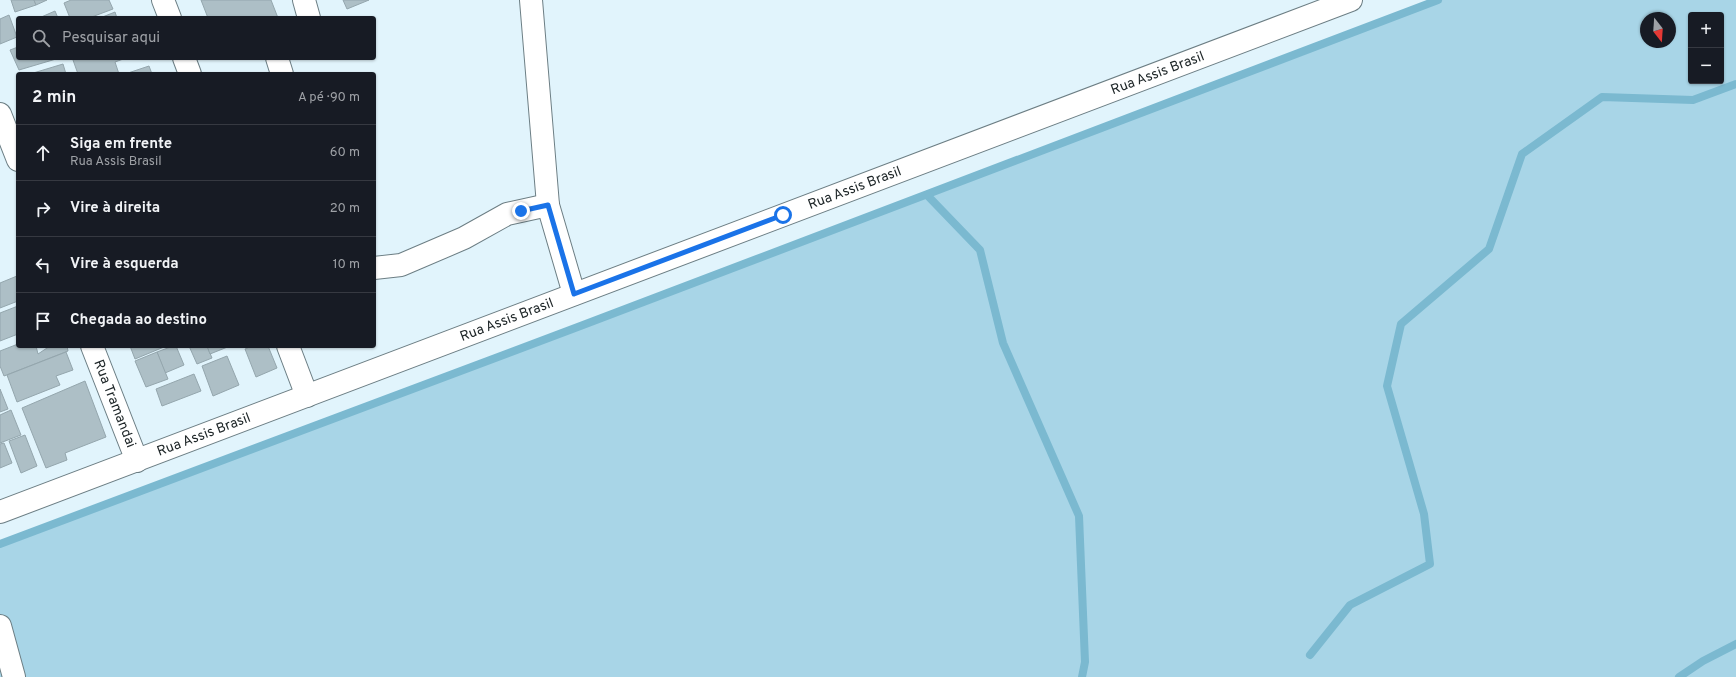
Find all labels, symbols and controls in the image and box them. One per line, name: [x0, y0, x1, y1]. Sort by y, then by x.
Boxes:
north arrow: [1640, 12, 1676, 48]
map controls: [1688, 12, 1724, 84]
button: +: [1688, 12, 1724, 48]
search box: [16, 16, 376, 60]
icon: search: [30, 27, 52, 49]
text: Pesquisar aqui: [62, 29, 160, 48]
street label: Rua Assis Brasil: [1108, 48, 1207, 99]
button: −: [1688, 48, 1724, 84]
text: 2 min: [32, 87, 76, 109]
text: A pé · 90 m: [298, 90, 360, 106]
text: Siga em frente: [70, 135, 172, 154]
icon: ahead: [32, 142, 54, 164]
text: 60 m: [330, 145, 360, 161]
text: Rua Assis Brasil: [70, 154, 162, 170]
street label: Rua Assis Brasil: [805, 163, 904, 214]
icon: right: [32, 198, 54, 220]
text: Vire à direita: [70, 199, 160, 218]
text: 20 m: [330, 201, 360, 217]
route end: [512, 202, 530, 220]
route start: [774, 206, 792, 224]
icon: left: [32, 254, 54, 276]
text: Vire à esquerda: [70, 255, 179, 274]
text: 10 m: [333, 257, 360, 273]
street label: Rua Assis Brasil: [458, 294, 556, 345]
icon: arrive: [32, 310, 54, 332]
text: Chegada ao destino: [70, 311, 207, 330]
street label: Rua Tramandai: [90, 357, 139, 450]
street label: Rua Assis Brasil: [155, 409, 253, 460]

